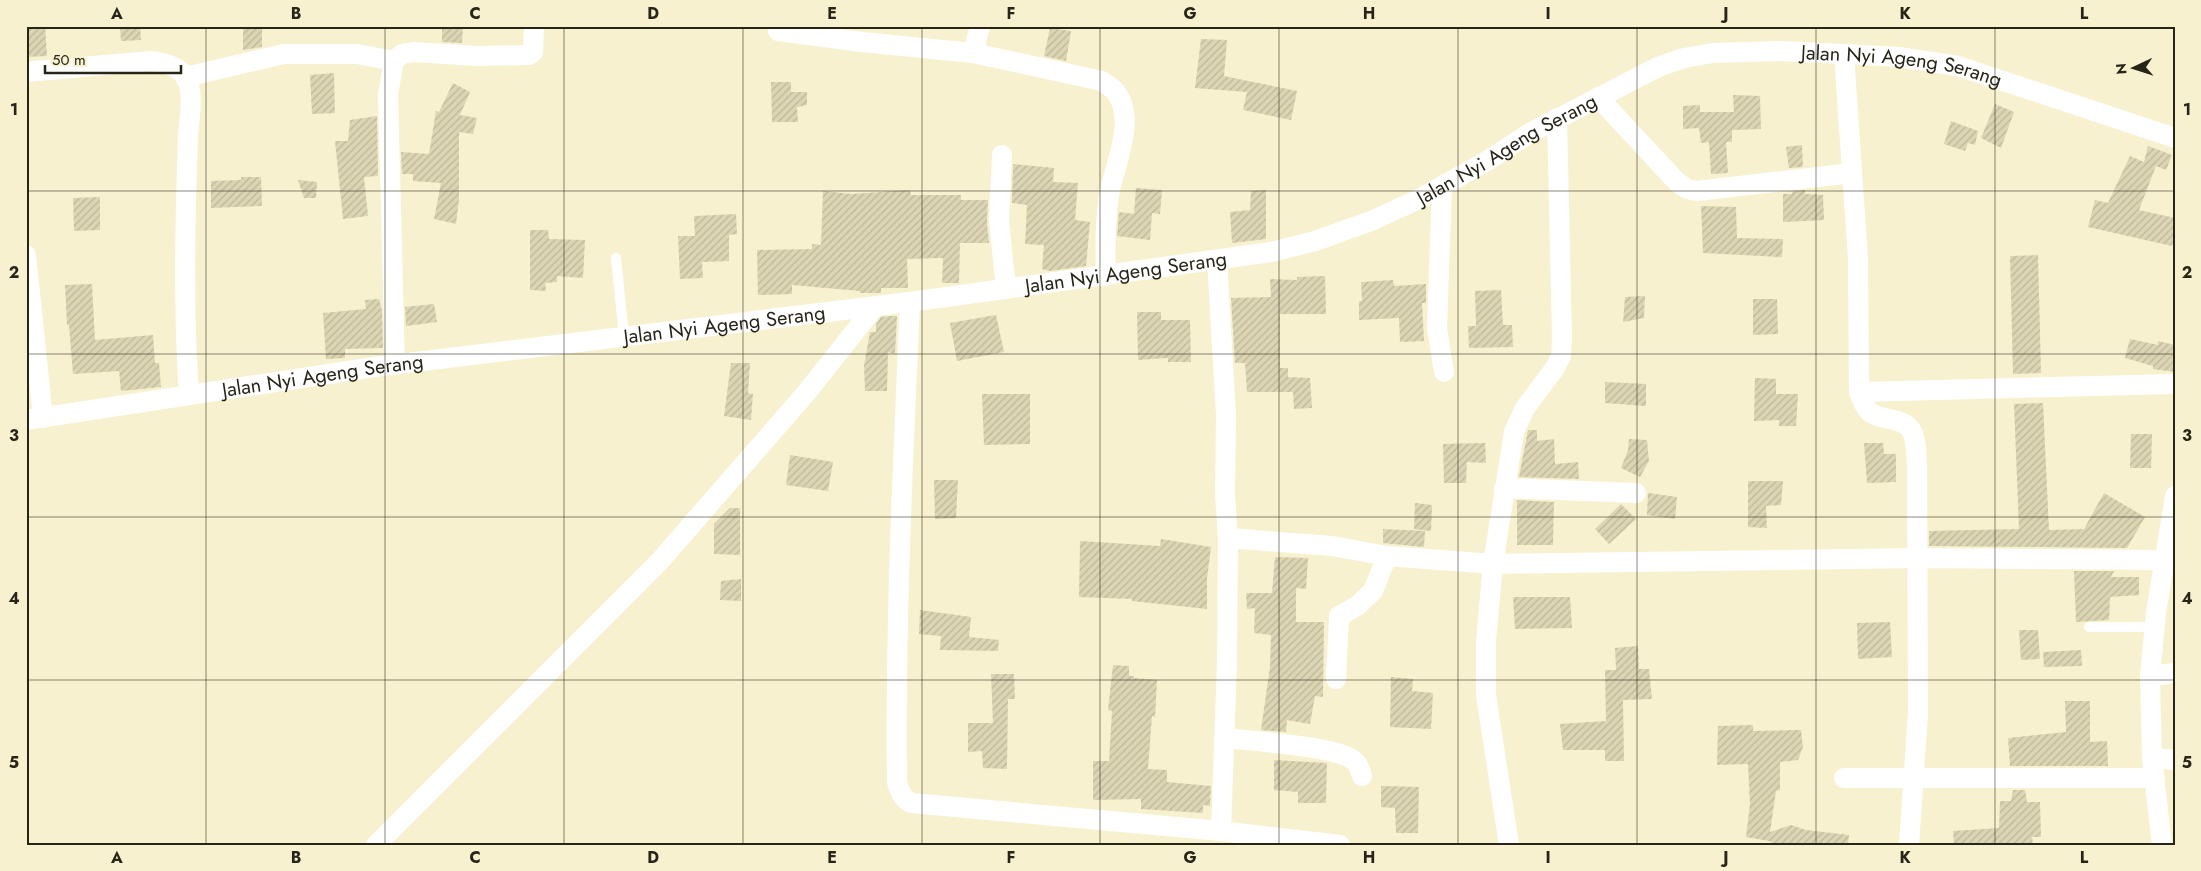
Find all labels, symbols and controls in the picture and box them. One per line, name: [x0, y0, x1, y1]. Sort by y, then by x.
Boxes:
text: A: [110, 2, 123, 25]
text: B: [291, 2, 301, 25]
text: C: [469, 2, 481, 25]
text: D: [647, 2, 659, 25]
text: E: [827, 2, 837, 25]
text: F: [1007, 2, 1015, 25]
text: G: [1183, 2, 1197, 25]
text: H: [1363, 2, 1375, 25]
text: I: [1545, 2, 1551, 25]
text: J: [1720, 2, 1729, 25]
text: K: [1899, 2, 1911, 25]
text: L: [2080, 2, 2089, 25]
street label: Jalan Nyi Ageng Serang: [1797, 38, 2006, 95]
scale bar: [45, 42, 181, 74]
north arrow: [2108, 42, 2158, 92]
text: 50 m: [52, 49, 86, 71]
text: N: [2111, 63, 2131, 75]
street label: Jalan Nyi Ageng Serang: [1409, 87, 1602, 214]
text: 1: [10, 98, 18, 121]
text: 1: [2183, 98, 2191, 121]
street label: Jalan Nyi Ageng Serang: [1020, 244, 1229, 301]
text: 2: [9, 261, 19, 284]
text: 2: [2182, 261, 2192, 284]
street label: Jalan Nyi Ageng Serang: [619, 298, 827, 352]
street label: Jalan Nyi Ageng Serang: [217, 347, 425, 405]
text: 3: [9, 424, 19, 447]
text: 3: [2182, 424, 2192, 447]
text: 4: [8, 587, 20, 610]
text: 4: [2181, 587, 2193, 610]
text: 5: [9, 751, 19, 774]
text: 5: [2182, 751, 2192, 774]
text: A: [110, 846, 123, 869]
text: B: [291, 846, 301, 869]
text: C: [469, 846, 481, 869]
text: D: [647, 846, 659, 869]
text: E: [827, 846, 837, 869]
text: F: [1007, 846, 1015, 869]
text: G: [1183, 846, 1197, 869]
text: H: [1363, 846, 1375, 869]
text: I: [1545, 846, 1551, 869]
text: J: [1720, 846, 1729, 869]
text: K: [1899, 846, 1911, 869]
text: L: [2080, 846, 2089, 869]

